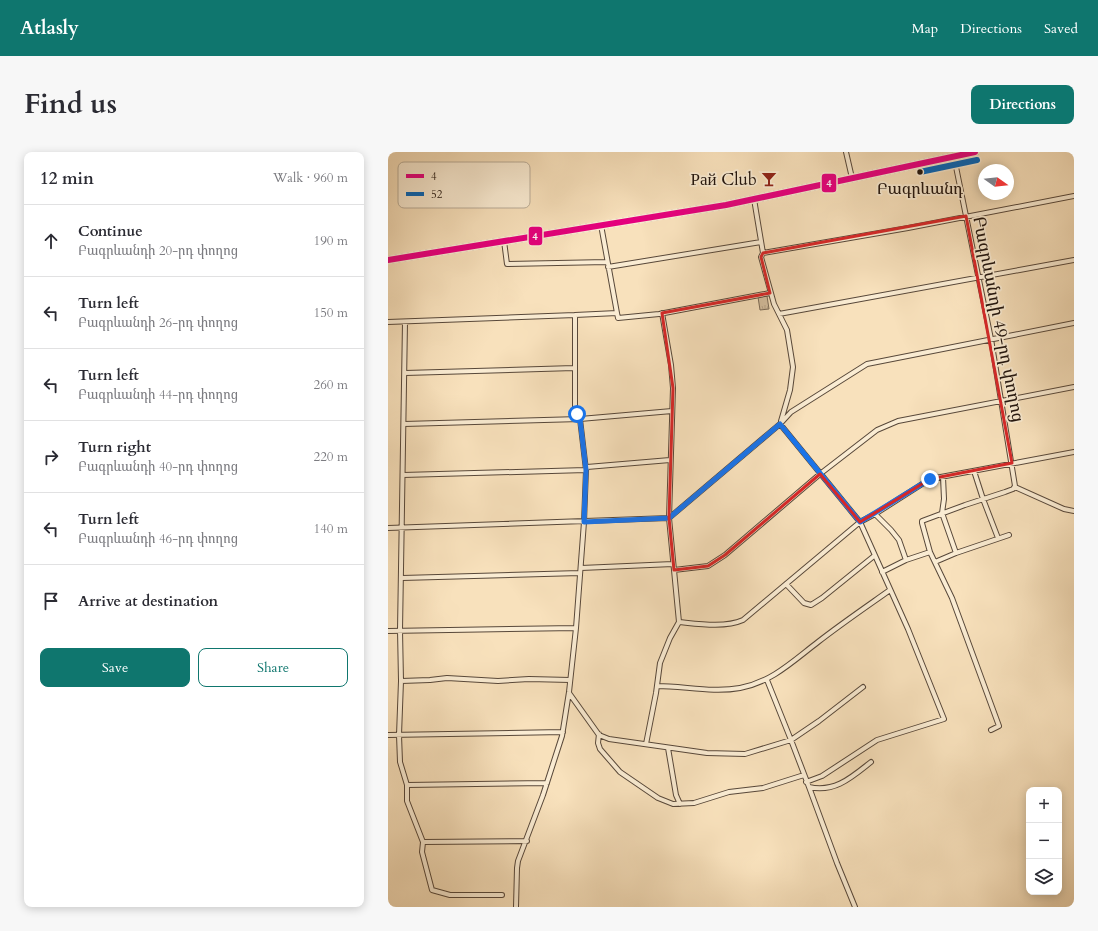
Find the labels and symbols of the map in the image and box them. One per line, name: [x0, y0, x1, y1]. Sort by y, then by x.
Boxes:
legend: [398, 162, 530, 208]
north arrow: [978, 164, 1014, 200]
marker: Բագրևանդ: [915, 167, 925, 177]
place label: Рай Club: [691, 168, 757, 191]
text: 4: [431, 169, 437, 184]
bar icon: Рай Club: [760, 170, 778, 188]
line badge: 4: [821, 173, 837, 193]
text: 4: [826, 176, 832, 191]
place label: Բագրևանդ: [877, 178, 963, 200]
text: 52: [431, 187, 443, 202]
street label: Բագրևանդի 49-րդ փողոց: [967, 214, 1030, 424]
line badge: 4: [528, 226, 543, 246]
text: 4: [532, 229, 538, 244]
route start: [568, 405, 586, 423]
route end: [921, 470, 939, 488]

